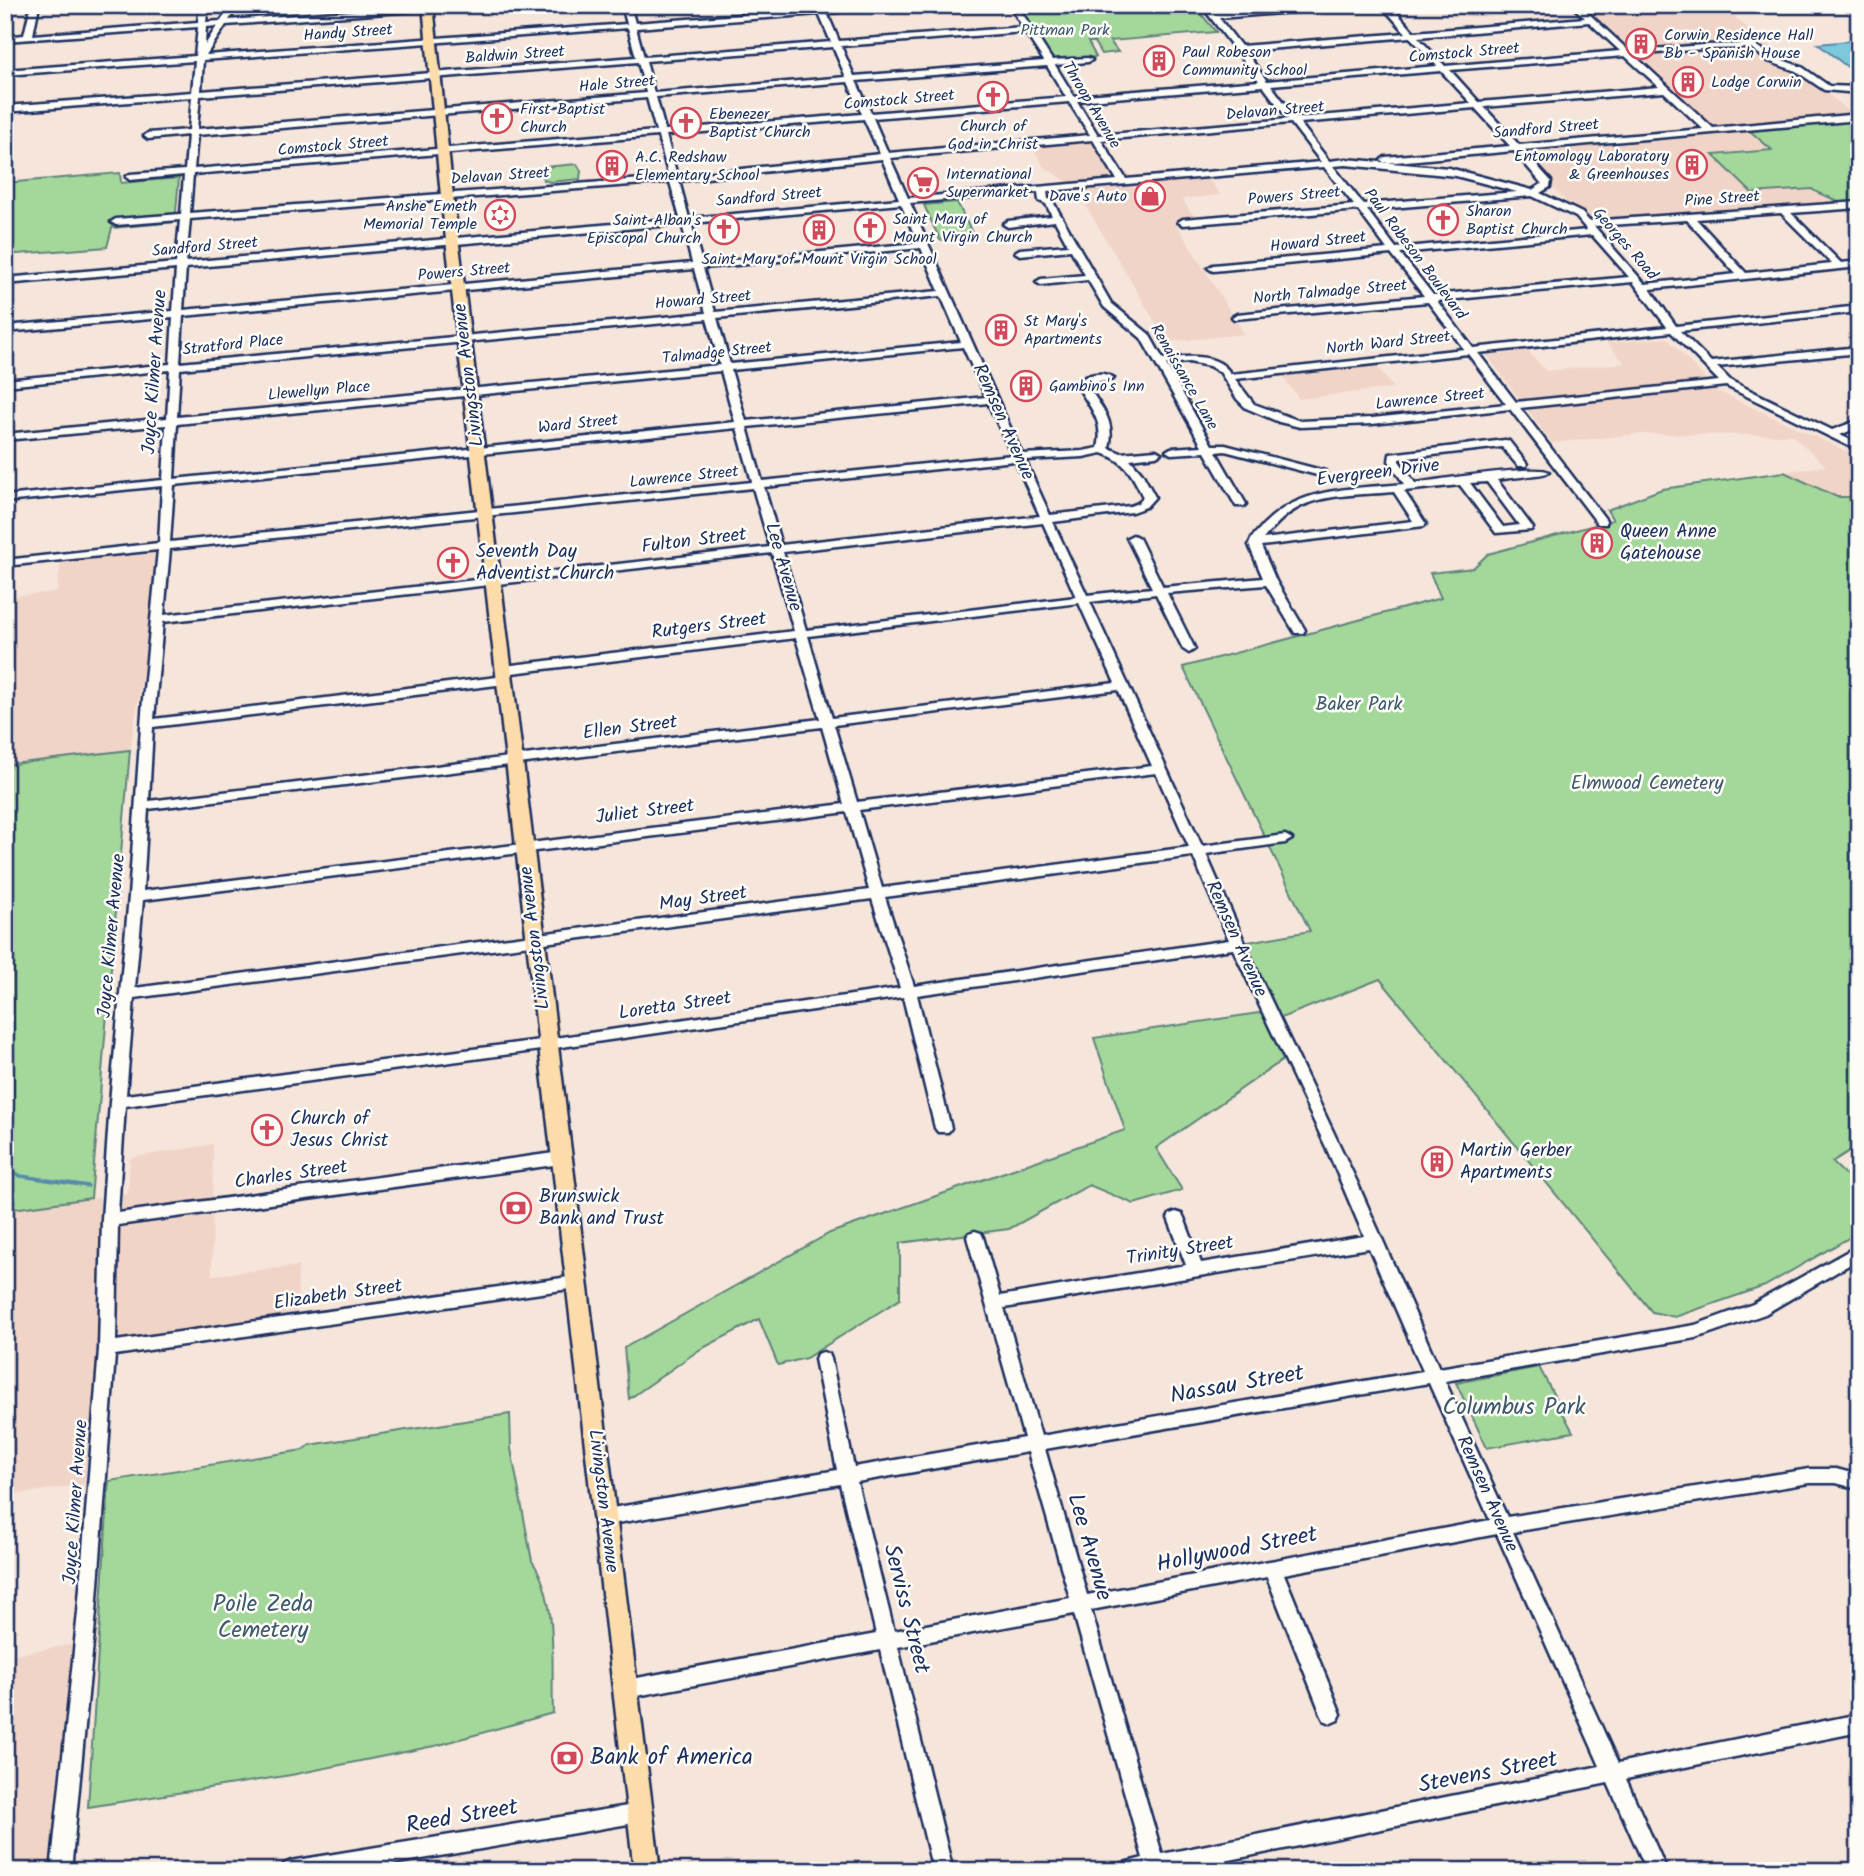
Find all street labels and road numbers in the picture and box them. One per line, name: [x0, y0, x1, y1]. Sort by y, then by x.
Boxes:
street label: Handy Street: [303, 17, 394, 49]
street label: Comstock Street: [1407, 36, 1521, 70]
street label: Baldwin Street: [464, 39, 566, 71]
street label: Throop Avenue: [1055, 57, 1127, 153]
street label: Hale Street: [578, 68, 657, 100]
street label: Comstock Street: [842, 83, 956, 117]
street label: Delavan Street: [1225, 94, 1326, 128]
street label: Sandford Street: [1492, 112, 1601, 146]
street label: Comstock Street: [276, 129, 390, 163]
street label: Delavan Street: [450, 160, 551, 192]
street label: Powers Street: [1247, 179, 1342, 213]
street label: Sandford Street: [715, 180, 824, 214]
street label: Paul Robeson Boulevard: [1357, 183, 1474, 326]
street label: Pine Street: [1684, 184, 1761, 214]
street label: Georges Road: [1586, 202, 1664, 287]
street label: Howard Street: [1269, 224, 1368, 259]
street label: Sandford Street: [151, 230, 260, 264]
street label: Powers Street: [417, 255, 512, 289]
street label: North Talmadge Street: [1252, 273, 1409, 311]
street label: Howard Street: [654, 283, 753, 317]
street label: Joyce Kilmer Avenue: [134, 288, 176, 455]
street label: Livingston Avenue: [445, 301, 493, 448]
street label: Renaissance Lane: [1143, 319, 1225, 435]
street label: North Ward Street: [1325, 324, 1452, 362]
street label: Stratford Place: [181, 327, 285, 363]
street label: Talmadge Street: [661, 335, 774, 371]
street label: Remsen Avenue: [964, 359, 1042, 486]
street label: Llewellyn Place: [267, 374, 371, 408]
street label: Lawrence Street: [1374, 381, 1486, 417]
street label: Ward Street: [537, 407, 620, 441]
street label: Evergreen Drive: [1315, 451, 1442, 495]
street label: Lawrence Street: [628, 459, 740, 495]
street label: Lee Avenue: [756, 519, 810, 615]
street label: Fulton Street: [640, 520, 749, 562]
street label: Rutgers Street: [650, 604, 769, 648]
street label: Ellen Street: [581, 707, 680, 749]
street label: Juliet Street: [594, 791, 697, 833]
street label: Joyce Kilmer Avenue: [90, 852, 134, 1019]
street label: Livingston Avenue: [511, 864, 559, 1011]
street label: Remsen Avenue: [1197, 876, 1275, 1003]
street label: May Street: [657, 878, 750, 920]
street label: Loretta Street: [617, 983, 734, 1029]
street label: Charles Street: [233, 1152, 350, 1198]
street label: Trinity Street: [1124, 1228, 1236, 1274]
street label: Elizabeth Street: [272, 1271, 405, 1319]
street label: Nassau Street: [1167, 1355, 1308, 1414]
street label: Joyce Kilmer Avenue: [55, 1418, 97, 1585]
street label: Livingston Avenue: [579, 1428, 627, 1575]
street label: Remsen Avenue: [1448, 1431, 1526, 1558]
street label: Lee Avenue: [1057, 1489, 1121, 1605]
street label: Hollywood Street: [1153, 1517, 1322, 1583]
street label: Serviss Street: [873, 1540, 940, 1679]
street label: Stevens Street: [1415, 1742, 1562, 1804]
street label: Reed Street: [403, 1789, 522, 1845]

